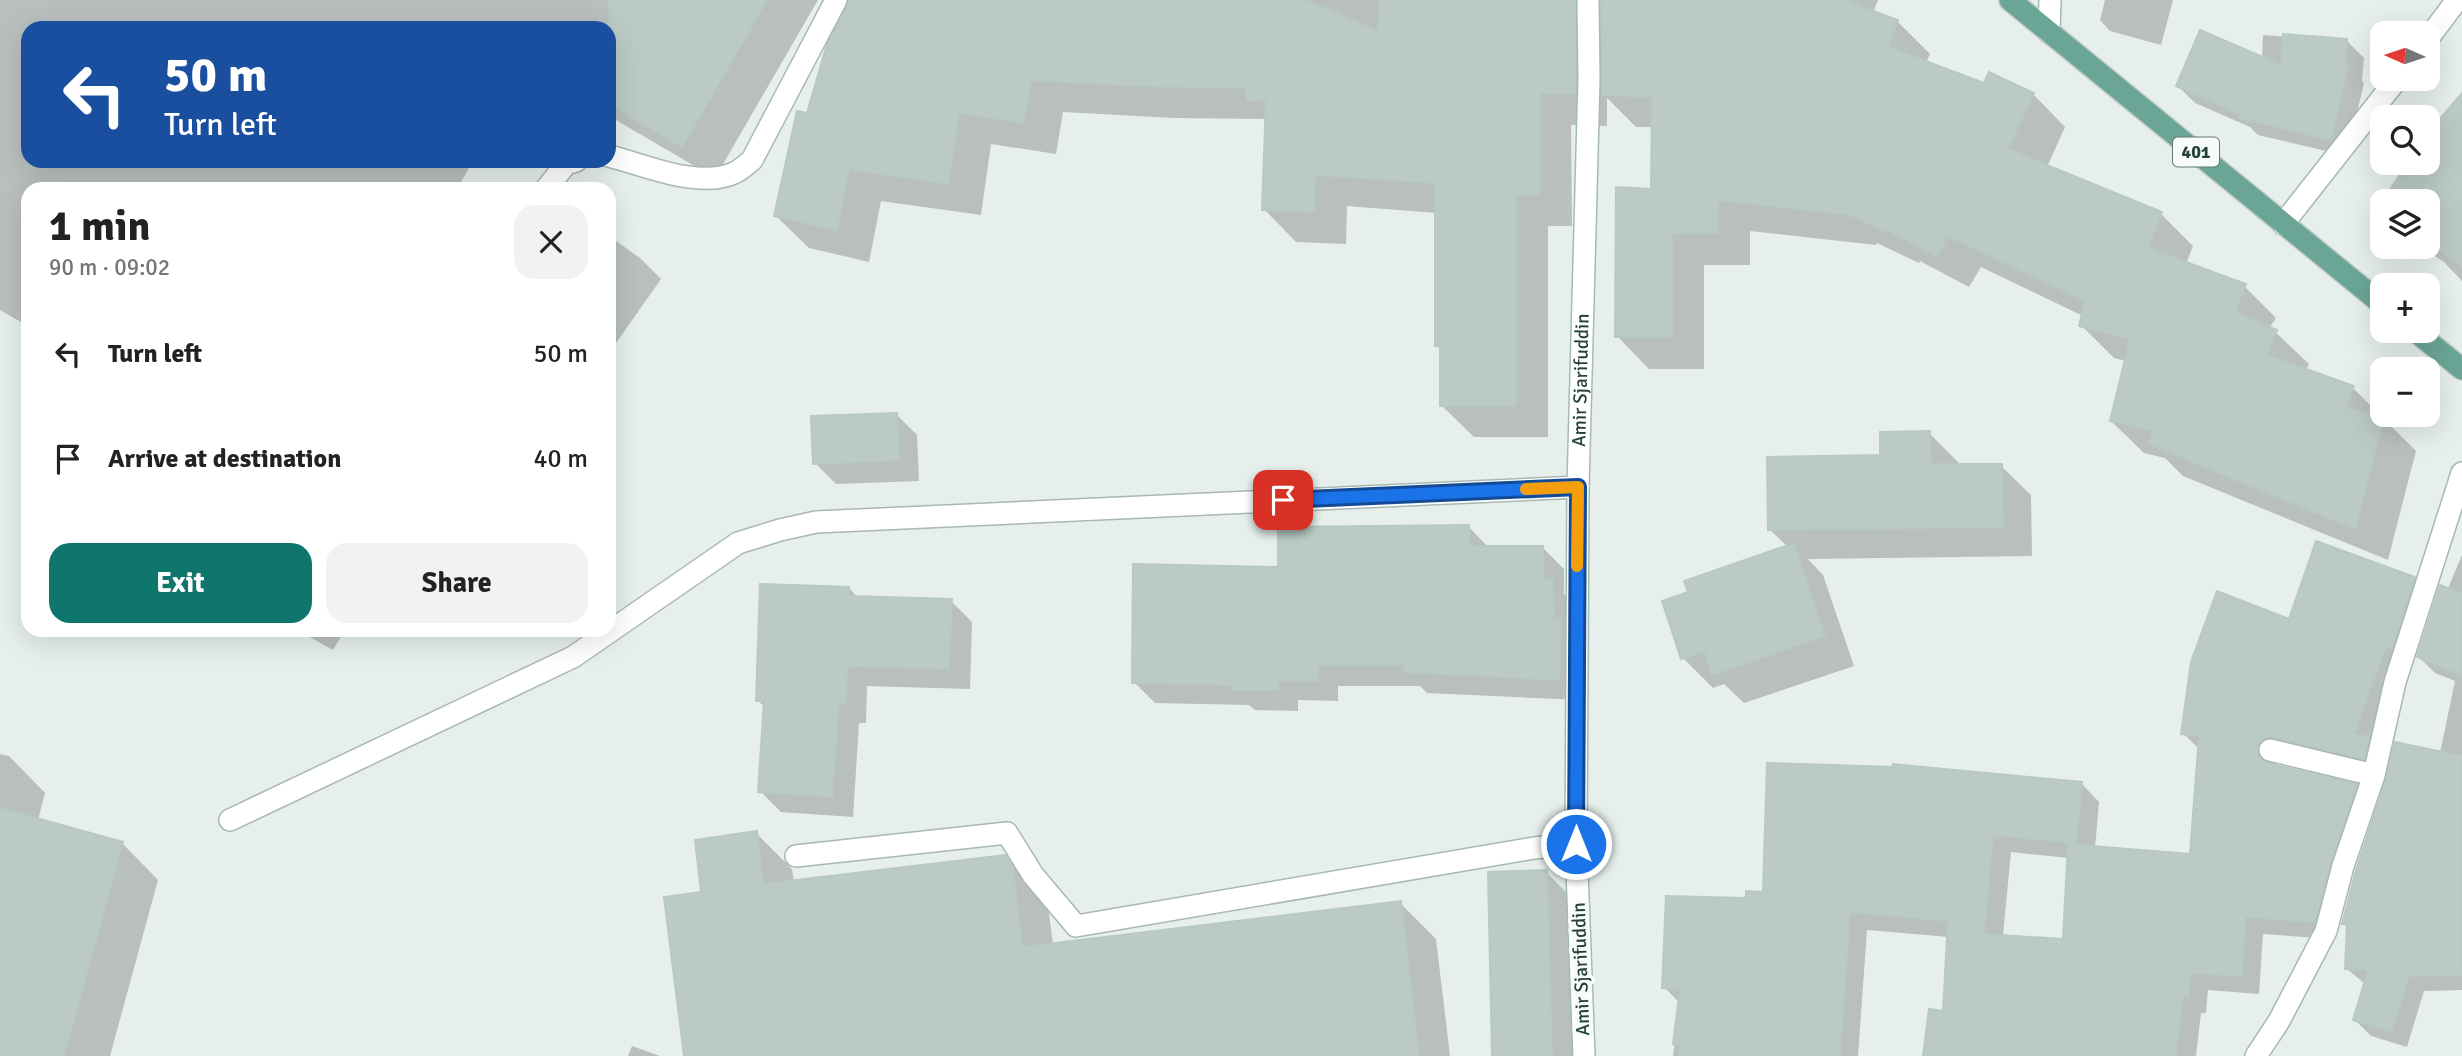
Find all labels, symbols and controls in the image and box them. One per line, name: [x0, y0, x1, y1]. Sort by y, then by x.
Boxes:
north arrow: [2370, 21, 2440, 91]
map controls: [2370, 21, 2440, 427]
text: 50 m: [164, 45, 267, 105]
icon: left: [49, 49, 140, 140]
text: Turn left: [164, 105, 277, 144]
button: search: [2370, 105, 2440, 175]
road number: 401: [2173, 138, 2219, 167]
button: layers: [2370, 189, 2440, 259]
text: 1 min: [49, 201, 150, 252]
button: close: [514, 205, 588, 279]
text: 90 m · 09:02: [49, 253, 170, 282]
button: +: [2370, 273, 2440, 343]
street label: Amir Sjarifuddin: [1567, 313, 1595, 447]
icon: left: [49, 335, 87, 373]
text: Turn left: [108, 338, 202, 370]
text: 50 m: [533, 338, 588, 370]
button: −: [2370, 357, 2440, 427]
icon: arrive: [49, 440, 87, 478]
text: Arrive at destination: [108, 443, 341, 475]
text: 40 m: [533, 443, 588, 475]
pin: [1253, 470, 1313, 530]
icon: arrive: [1264, 481, 1302, 519]
button: Exit: [49, 543, 312, 623]
button: Share: [326, 543, 588, 623]
position arrow: [1539, 807, 1613, 881]
street label: Amir Sjarifuddin: [1567, 902, 1595, 1036]

